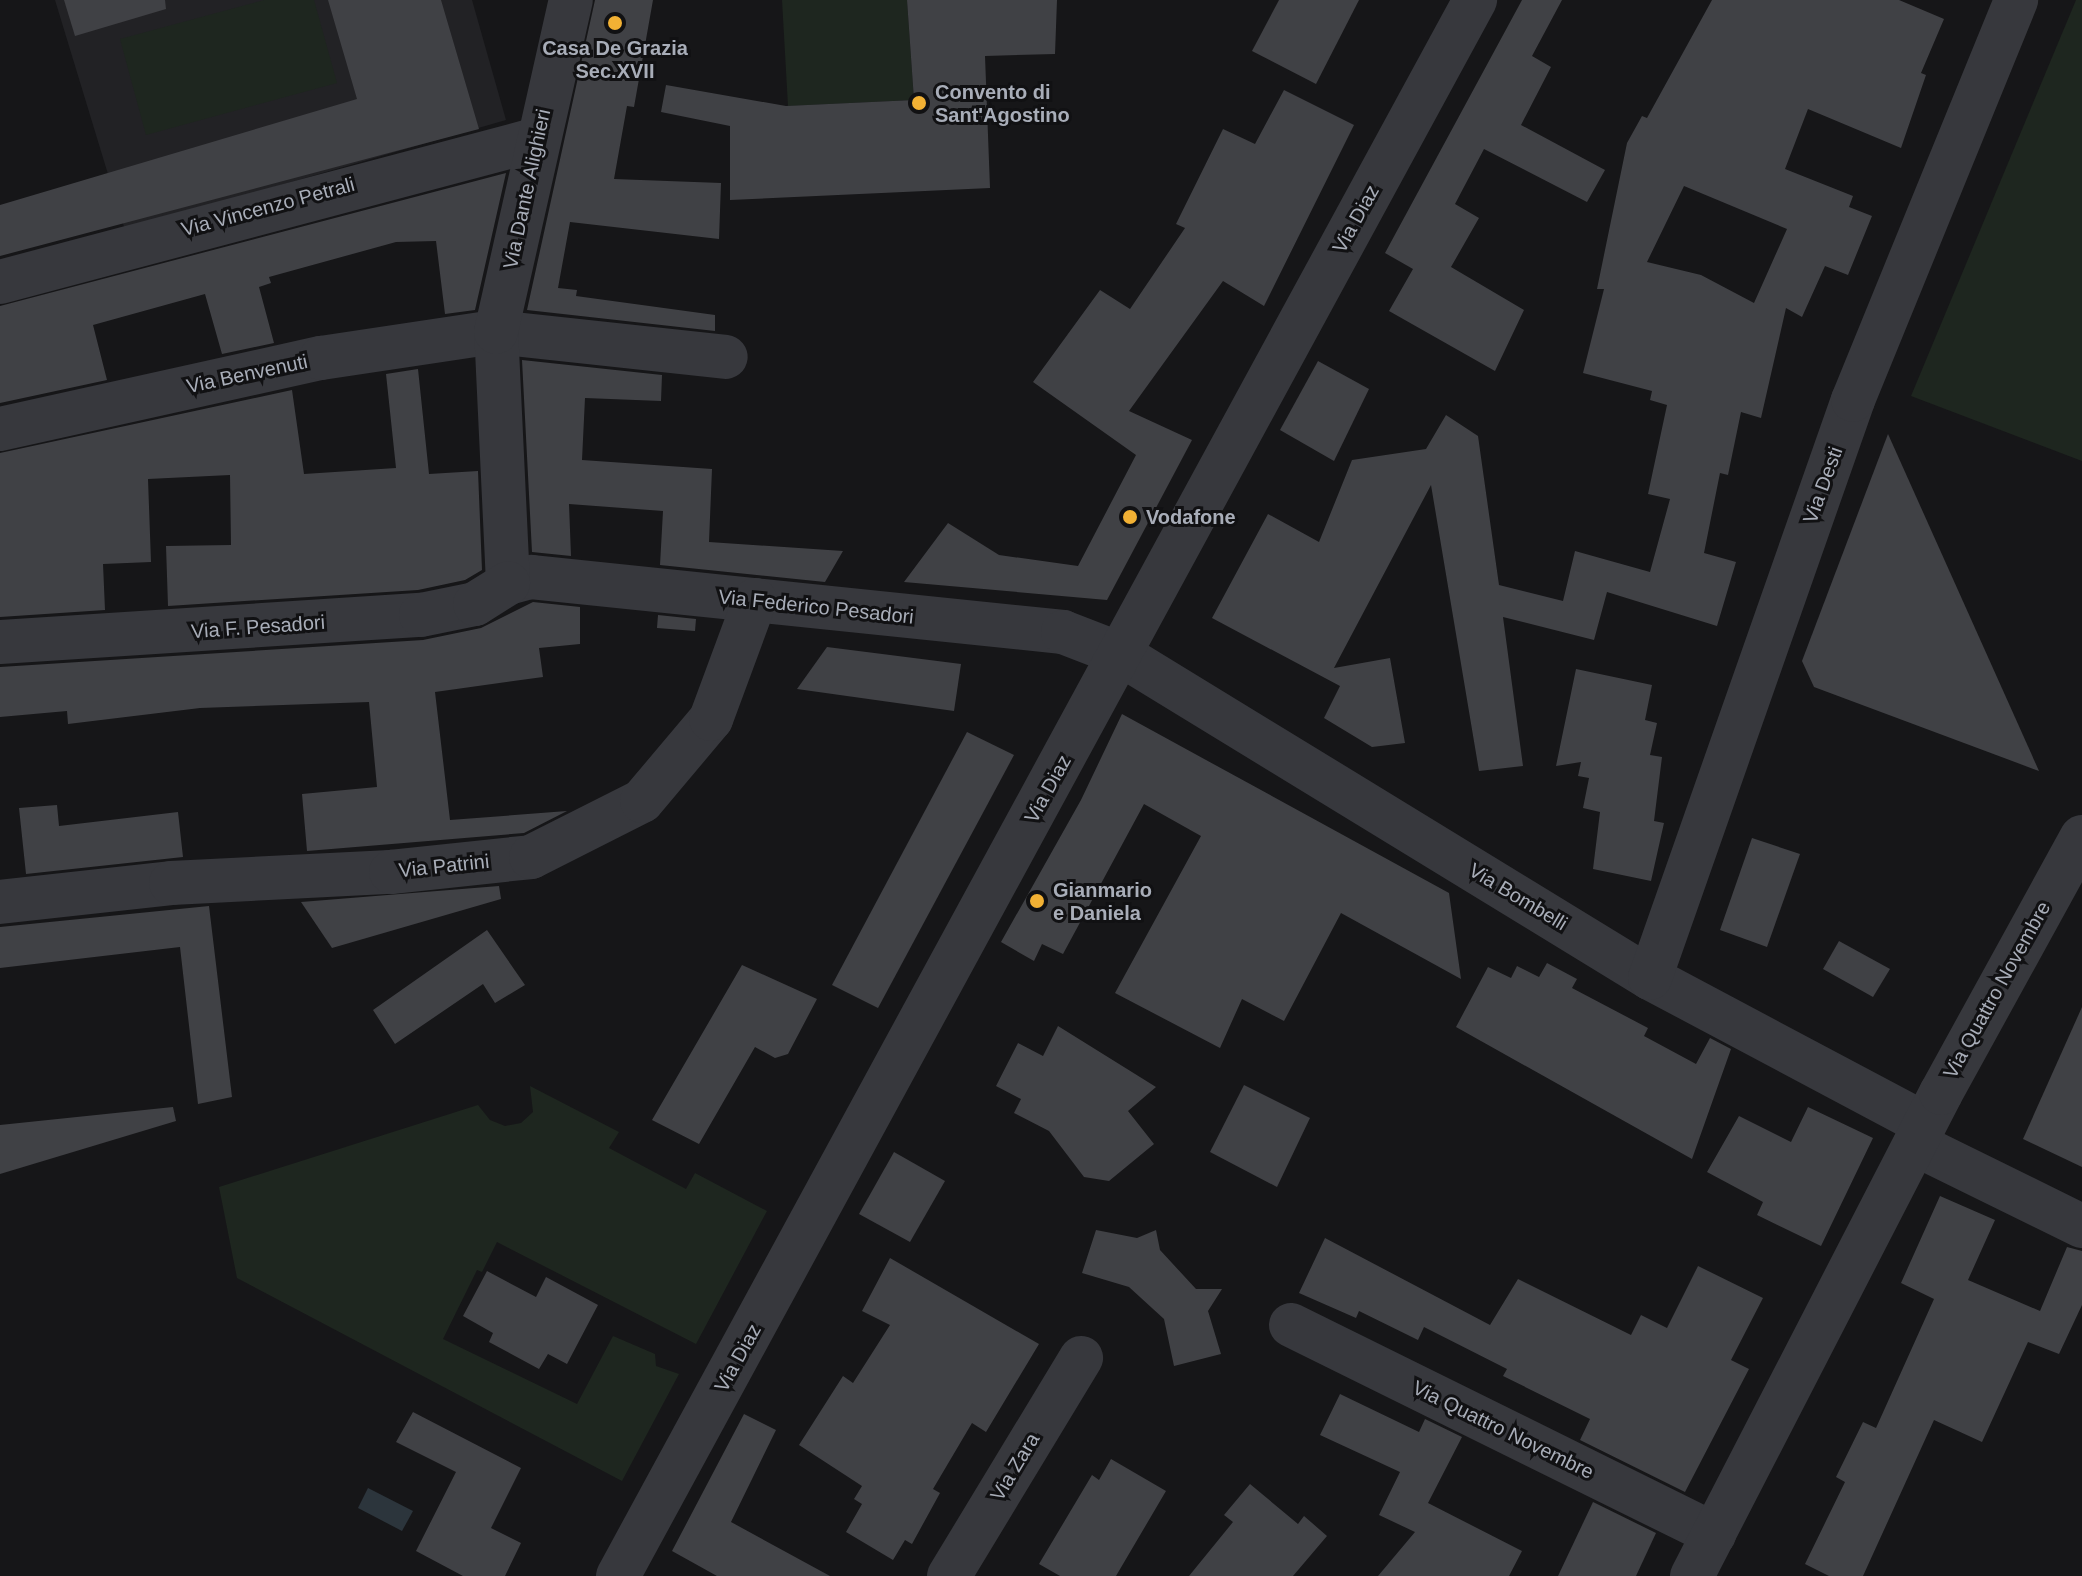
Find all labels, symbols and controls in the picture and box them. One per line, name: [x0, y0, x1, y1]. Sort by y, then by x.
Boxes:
marker: Casa De Grazia Sec.XVII: [606, 14, 624, 32]
place label: Casa De Grazia Sec.XVII: [542, 36, 688, 83]
place label: Convento di Sant'Agostino: [935, 80, 1070, 127]
marker: Convento di Sant'Agostino: [910, 94, 928, 112]
street label: Via Dante Alighieri: [498, 106, 556, 272]
street label: Via Vincenzo Petrali: [179, 172, 357, 242]
street label: Via Diaz: [1328, 181, 1384, 257]
street label: Via Benvenuti: [184, 349, 310, 399]
street label: Via Desti: [1798, 443, 1848, 527]
place label: Vodafone: [1146, 505, 1236, 529]
marker: Vodafone: [1121, 508, 1139, 526]
street label: Via Federico Pesadori: [717, 585, 915, 629]
street label: Via F. Pesadori: [190, 610, 326, 644]
street label: Via Diaz: [1020, 751, 1076, 827]
street label: Via Patrini: [398, 849, 490, 883]
street label: Via Bombelli: [1464, 858, 1572, 936]
place label: Gianmario e Daniela: [1053, 878, 1152, 925]
marker: Gianmario e Daniela: [1028, 892, 1046, 910]
street label: Via Quattro Novembre: [1938, 897, 2056, 1083]
street label: Via Diaz: [710, 1320, 766, 1396]
street label: Via Quattro Novembre: [1408, 1376, 1598, 1484]
street label: Via Zara: [985, 1429, 1045, 1505]

